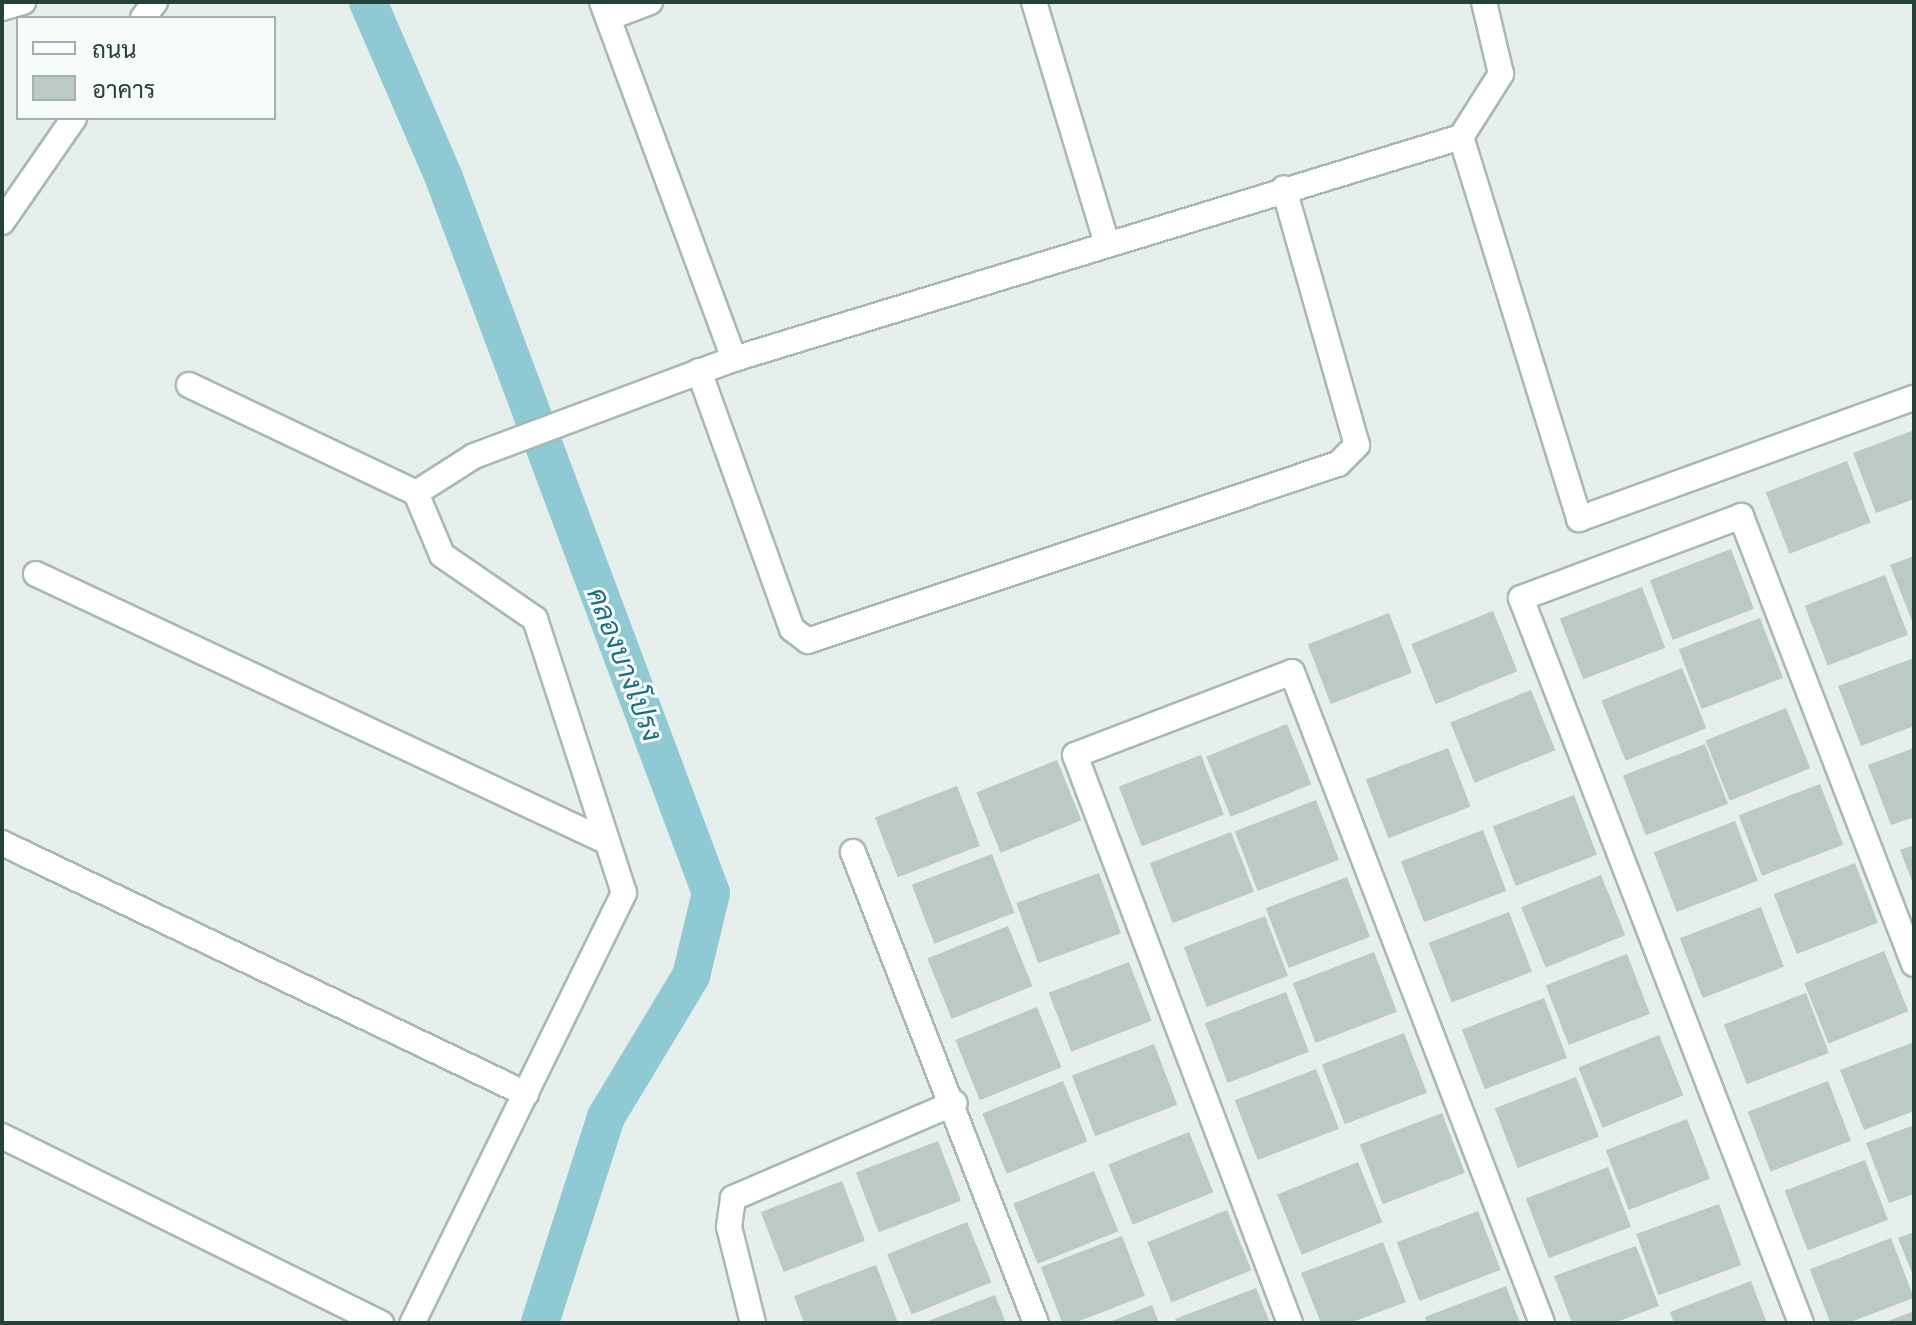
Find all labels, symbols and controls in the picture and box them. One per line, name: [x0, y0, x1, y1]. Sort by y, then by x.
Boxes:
legend: [16, 16, 276, 120]
text: ถนน: [92, 32, 137, 65]
text: อาคาร: [92, 72, 155, 105]
water label: คลองบางโปรง: [581, 582, 671, 746]

